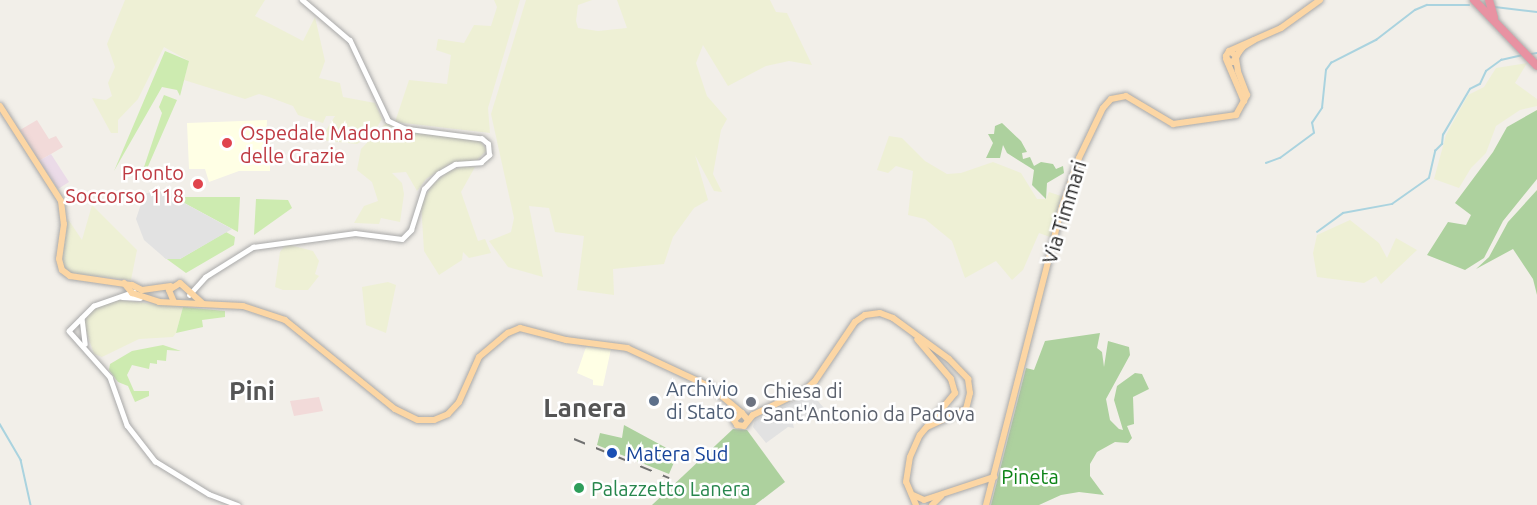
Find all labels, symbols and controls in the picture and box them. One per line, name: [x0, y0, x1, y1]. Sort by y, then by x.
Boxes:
place label: Ospedale Madonna delle Grazie: [240, 120, 414, 167]
marker: Ospedale Madonna delle Grazie: [218, 134, 236, 152]
street label: Via Timmari: [1037, 157, 1091, 267]
place label: Pronto Soccorso 118: [65, 160, 184, 207]
marker: Pronto Soccorso 118: [189, 175, 207, 193]
district label: Pini: [229, 375, 275, 407]
place label: Archivio di Stato: [666, 377, 738, 424]
place label: Chiesa di Sant'Antonio da Padova: [763, 378, 975, 425]
district label: Lanera: [543, 392, 627, 424]
marker: Archivio di Stato: [647, 394, 661, 408]
marker: Chiesa di Sant'Antonio da Padova: [744, 395, 758, 409]
place label: Matera Sud: [626, 441, 729, 465]
marker: Matera Sud: [603, 444, 621, 462]
park label: Pineta: [1001, 464, 1059, 488]
place label: Palazzetto Lanera: [591, 476, 751, 500]
marker: Palazzetto Lanera: [572, 481, 586, 495]

